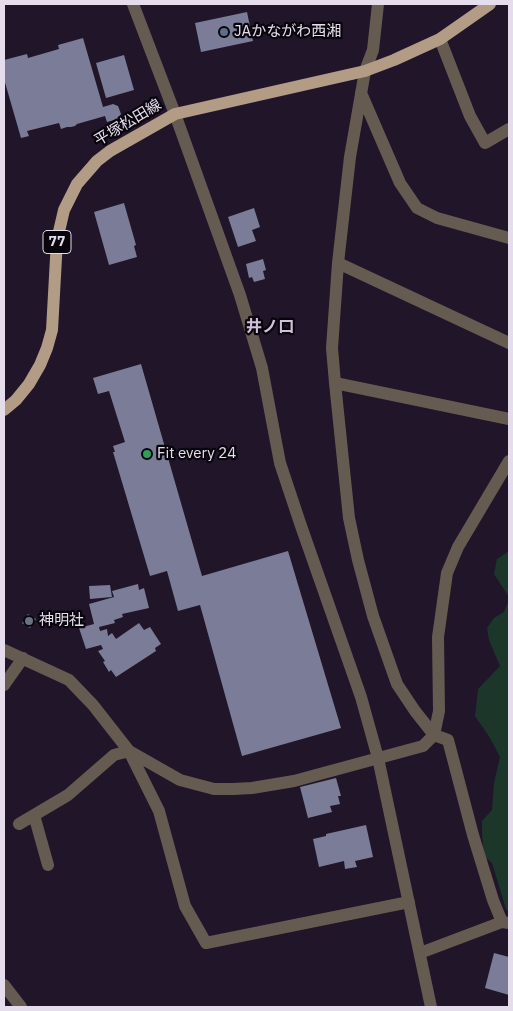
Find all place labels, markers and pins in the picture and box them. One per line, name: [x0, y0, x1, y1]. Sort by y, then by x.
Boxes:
place label: JAかながわ西湘: [234, 23, 341, 41]
marker: JAかながわ西湘: [218, 26, 230, 38]
place label: Fit every 24: [157, 445, 236, 463]
marker: Fit every 24: [141, 448, 153, 460]
place label: 神明社: [39, 612, 84, 630]
marker: 神明社: [23, 615, 35, 627]

